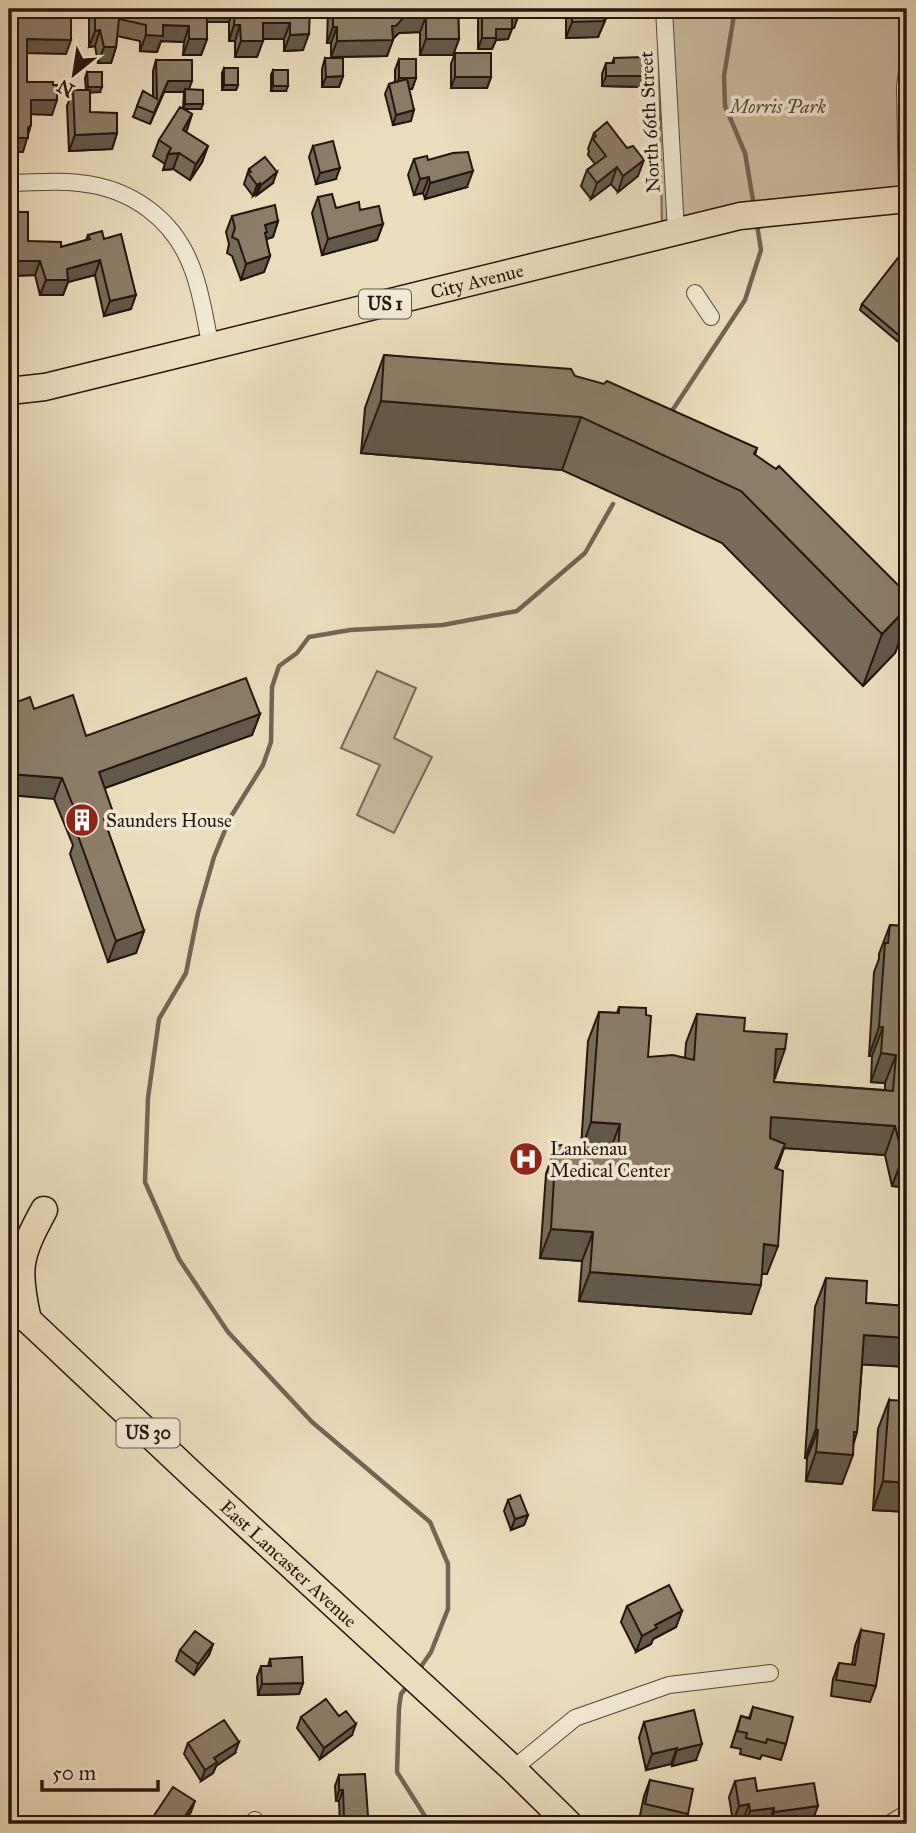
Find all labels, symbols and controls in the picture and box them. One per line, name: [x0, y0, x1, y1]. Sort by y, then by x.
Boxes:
north arrow: [38, 38, 108, 108]
street label: North 66th Street: [634, 50, 665, 193]
text: N: [53, 74, 78, 102]
park label: Morris Park: [728, 95, 827, 118]
street label: City Avenue: [428, 259, 526, 304]
road number: US 1: [359, 290, 411, 318]
building icon: Saunders House: [63, 801, 101, 839]
place label: Saunders House: [106, 809, 232, 832]
place label: Lankenau Medical Center: [550, 1137, 671, 1182]
hospital icon: Lankenau Medical Center: [507, 1140, 545, 1178]
road number: US 30: [116, 1418, 180, 1448]
street label: East Lancaster Avenue: [215, 1495, 362, 1632]
scale bar: [42, 1749, 158, 1793]
text: 50 m: [52, 1760, 97, 1786]

